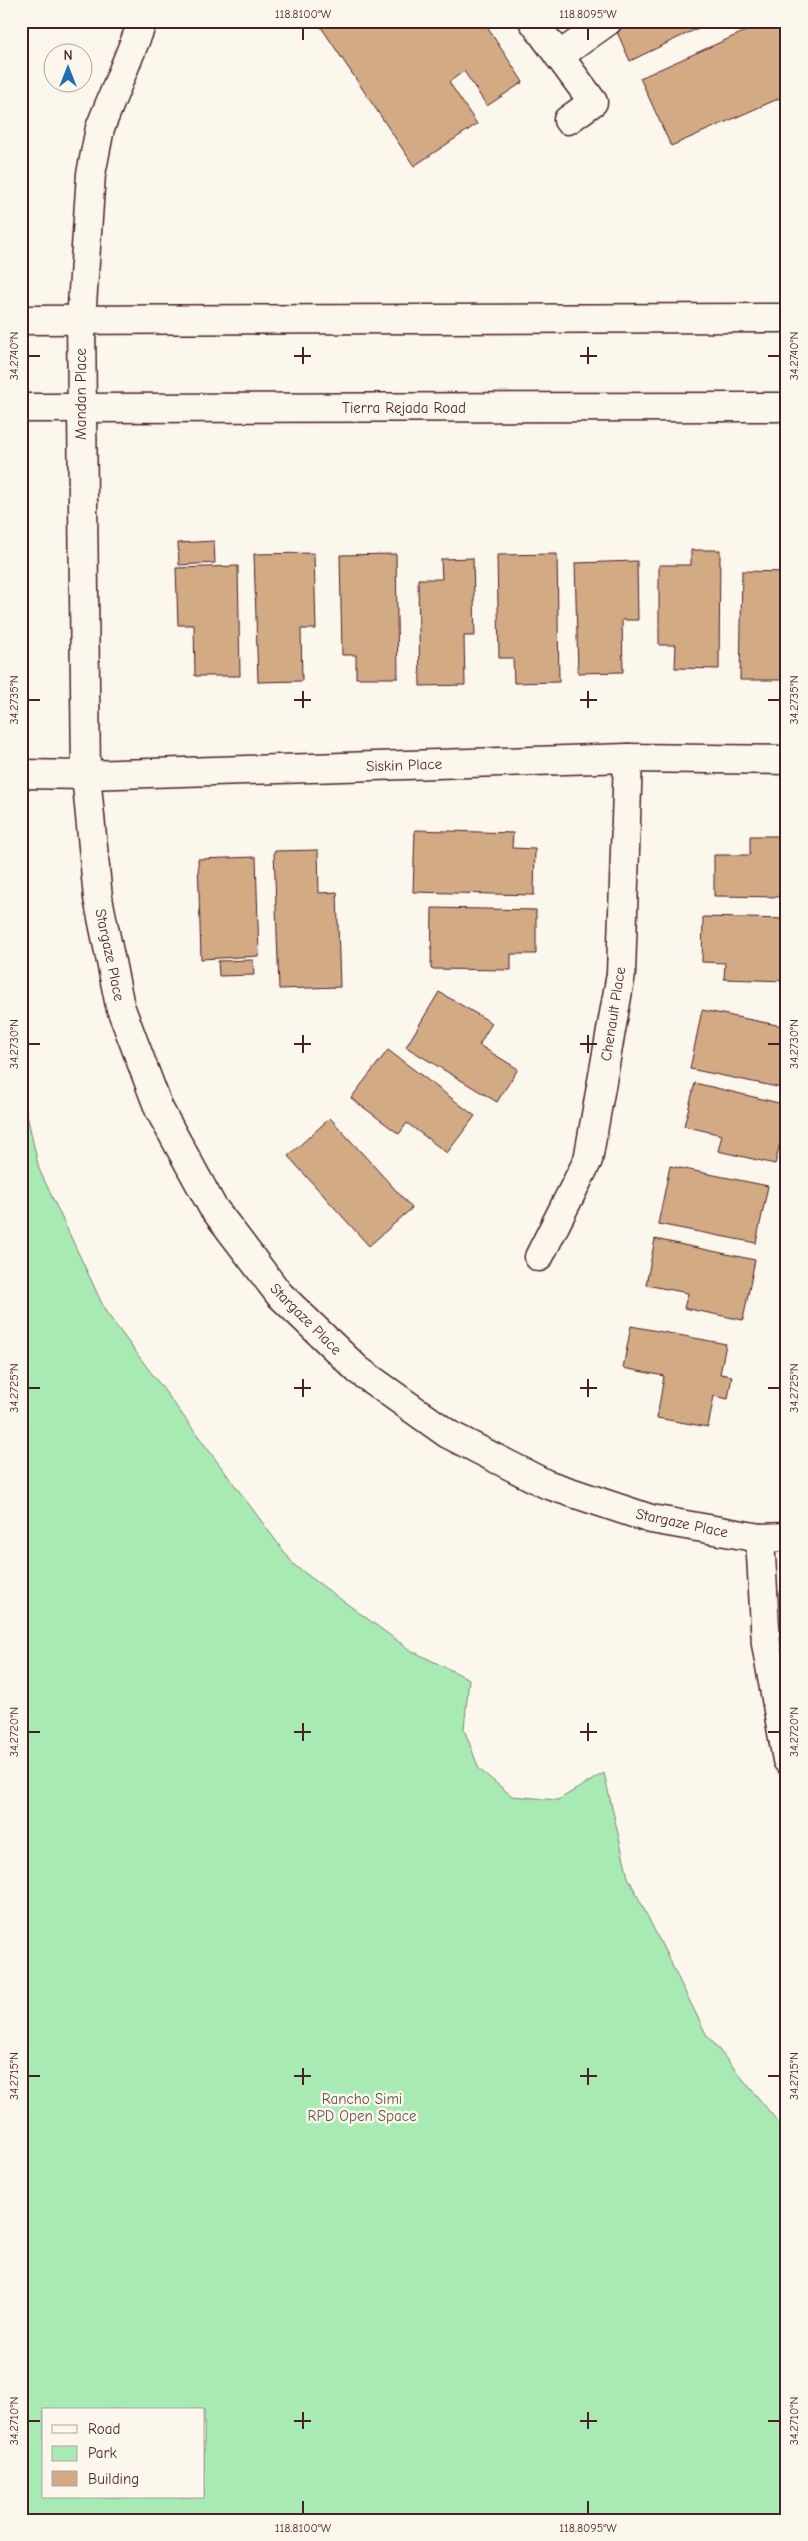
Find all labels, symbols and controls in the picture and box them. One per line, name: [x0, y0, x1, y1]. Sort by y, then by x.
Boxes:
text: 118.8100°W: [275, 7, 332, 21]
text: 118.8095°W: [559, 7, 617, 21]
north arrow: [42, 42, 92, 92]
text: N: [63, 47, 73, 64]
text: 34.2740°N: [7, 332, 21, 380]
text: 34.2740°N: [787, 332, 801, 380]
street label: Mandan Place: [72, 348, 90, 440]
street label: Tierra Rejada Road: [342, 399, 466, 417]
text: 34.2735°N: [7, 675, 21, 725]
text: 34.2735°N: [787, 675, 801, 725]
street label: Siskin Place: [366, 755, 443, 775]
street label: Stargaze Place: [91, 907, 129, 1003]
street label: Chenault Place: [597, 965, 629, 1062]
text: 34.2730°N: [7, 1019, 21, 1069]
text: 34.2730°N: [787, 1019, 801, 1069]
street label: Stargaze Place: [266, 1279, 346, 1359]
text: 34.2725°N: [7, 1363, 21, 1413]
text: 34.2725°N: [787, 1363, 801, 1413]
street label: Stargaze Place: [634, 1504, 730, 1542]
text: 34.2720°N: [7, 1707, 21, 1757]
text: 34.2720°N: [787, 1707, 801, 1757]
text: 34.2715°N: [7, 2052, 21, 2100]
text: 34.2715°N: [787, 2052, 801, 2100]
park label: Rancho Simi RPD Open Space: [308, 2090, 417, 2125]
text: 34.2710°N: [7, 2397, 21, 2445]
text: 34.2710°N: [787, 2397, 801, 2445]
legend: [42, 2408, 205, 2498]
text: Road: [88, 2420, 120, 2438]
text: Park: [88, 2444, 117, 2462]
text: Building: [88, 2470, 139, 2488]
text: 118.8100°W: [275, 2521, 332, 2535]
text: 118.8095°W: [559, 2521, 617, 2535]

